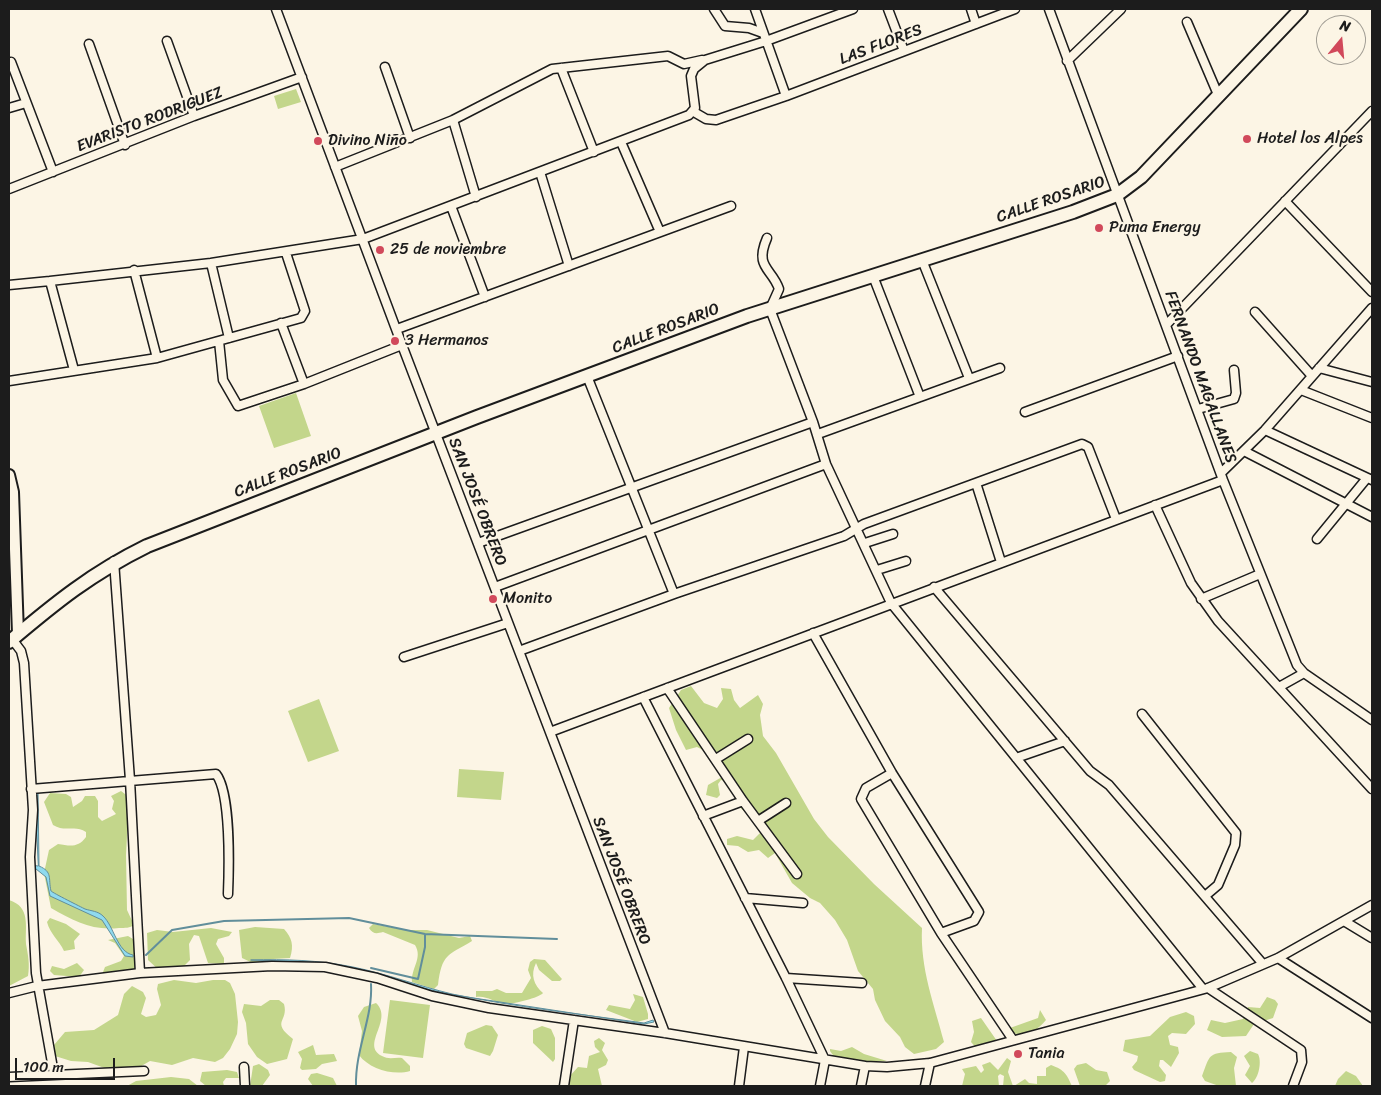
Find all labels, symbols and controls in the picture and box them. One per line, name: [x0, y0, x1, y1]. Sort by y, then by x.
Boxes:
text: N: [1337, 13, 1354, 40]
north arrow: [1316, 15, 1366, 65]
street label: LAS FLORES: [837, 20, 925, 70]
street label: EVARISTO RODRIGUEZ: [74, 83, 226, 157]
place label: Hotel los Alpes: [1257, 129, 1363, 149]
place label: Divino Niño: [328, 131, 407, 151]
marker: Hotel los Alpes: [1241, 133, 1253, 145]
marker: Divino Niño: [312, 135, 324, 147]
street label: CALLE ROSARIO: [994, 172, 1108, 228]
place label: Puma Energy: [1109, 218, 1200, 238]
marker: Puma Energy: [1093, 222, 1105, 234]
place label: 25 de noviembre: [390, 240, 506, 260]
marker: 25 de noviembre: [374, 244, 386, 256]
street label: FERNANDO MAGALLANES: [1160, 288, 1240, 466]
street label: CALLE ROSARIO: [610, 300, 722, 358]
place label: 3 Hermanos: [405, 331, 488, 351]
marker: 3 Hermanos: [389, 335, 401, 347]
street label: SAN JOSÉ OBRERO: [444, 435, 510, 569]
street label: CALLE ROSARIO: [232, 444, 344, 502]
place label: Monito: [503, 589, 552, 609]
marker: Monito: [487, 593, 499, 605]
street label: SAN JOSÉ OBRERO: [588, 814, 654, 948]
place label: Tania: [1028, 1044, 1065, 1064]
scale bar: [18, 1048, 118, 1080]
marker: Tania: [1012, 1048, 1024, 1060]
text: 100 m: [23, 1054, 64, 1080]

